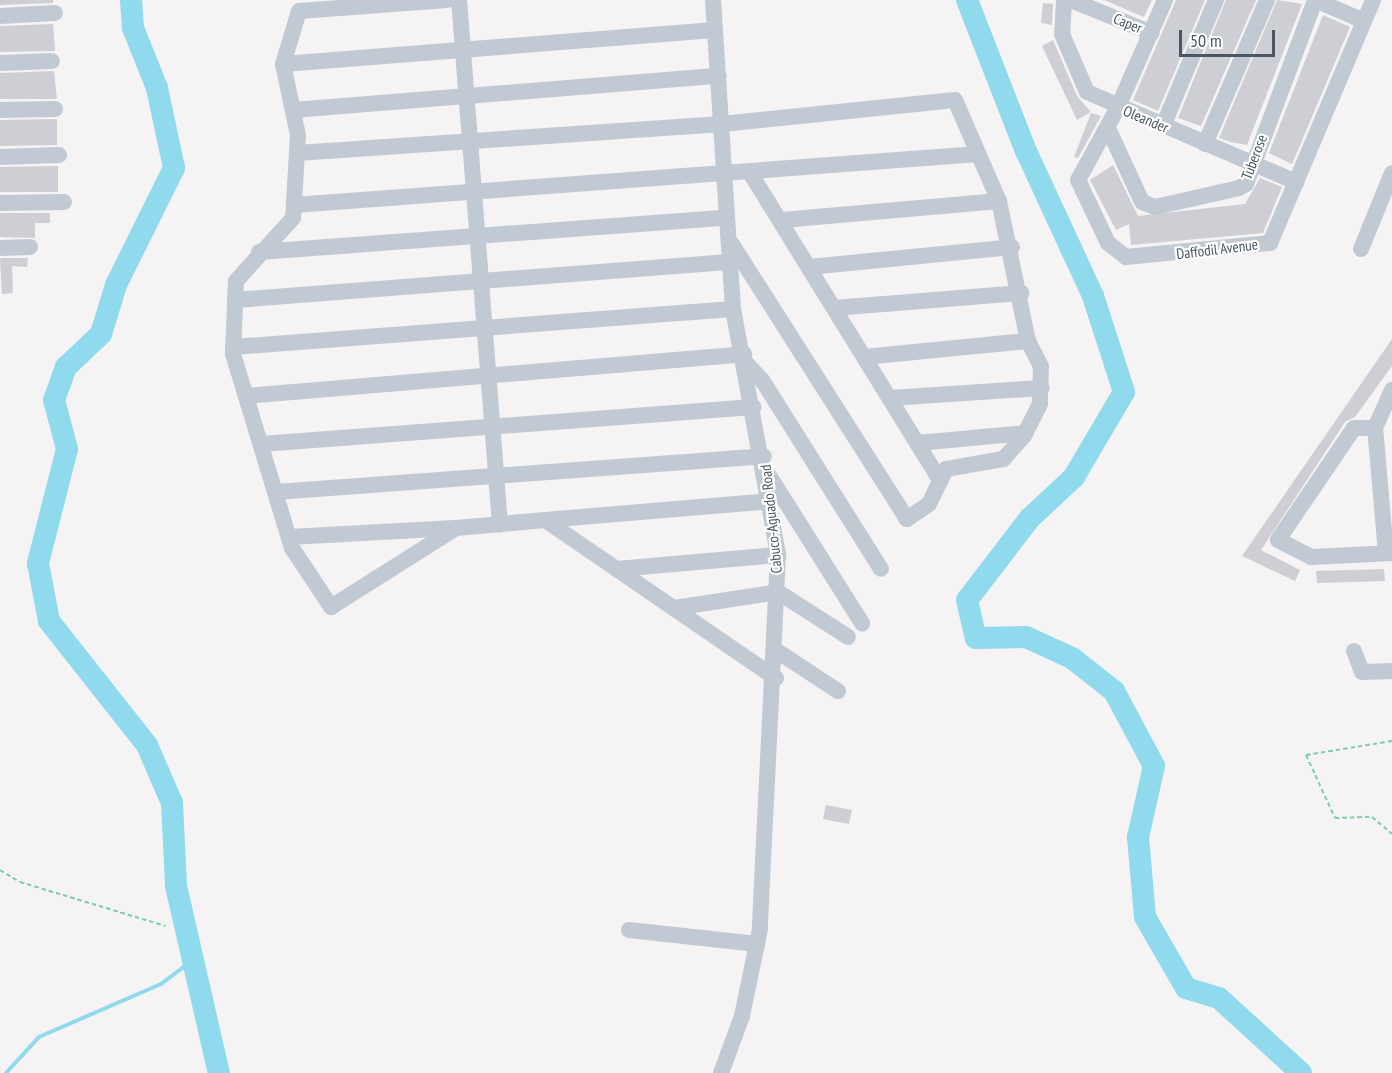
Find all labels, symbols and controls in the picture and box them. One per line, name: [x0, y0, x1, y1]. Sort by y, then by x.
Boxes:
street label: Caper: [1111, 9, 1145, 37]
scale bar: [1182, 18, 1278, 56]
text: 50 m: [1190, 29, 1222, 52]
street label: Oleander: [1121, 101, 1171, 137]
street label: Tuberose: [1237, 132, 1271, 182]
street label: Daffodil Avenue: [1175, 235, 1259, 263]
street label: Cabuco-Aguado Road: [756, 464, 786, 574]

